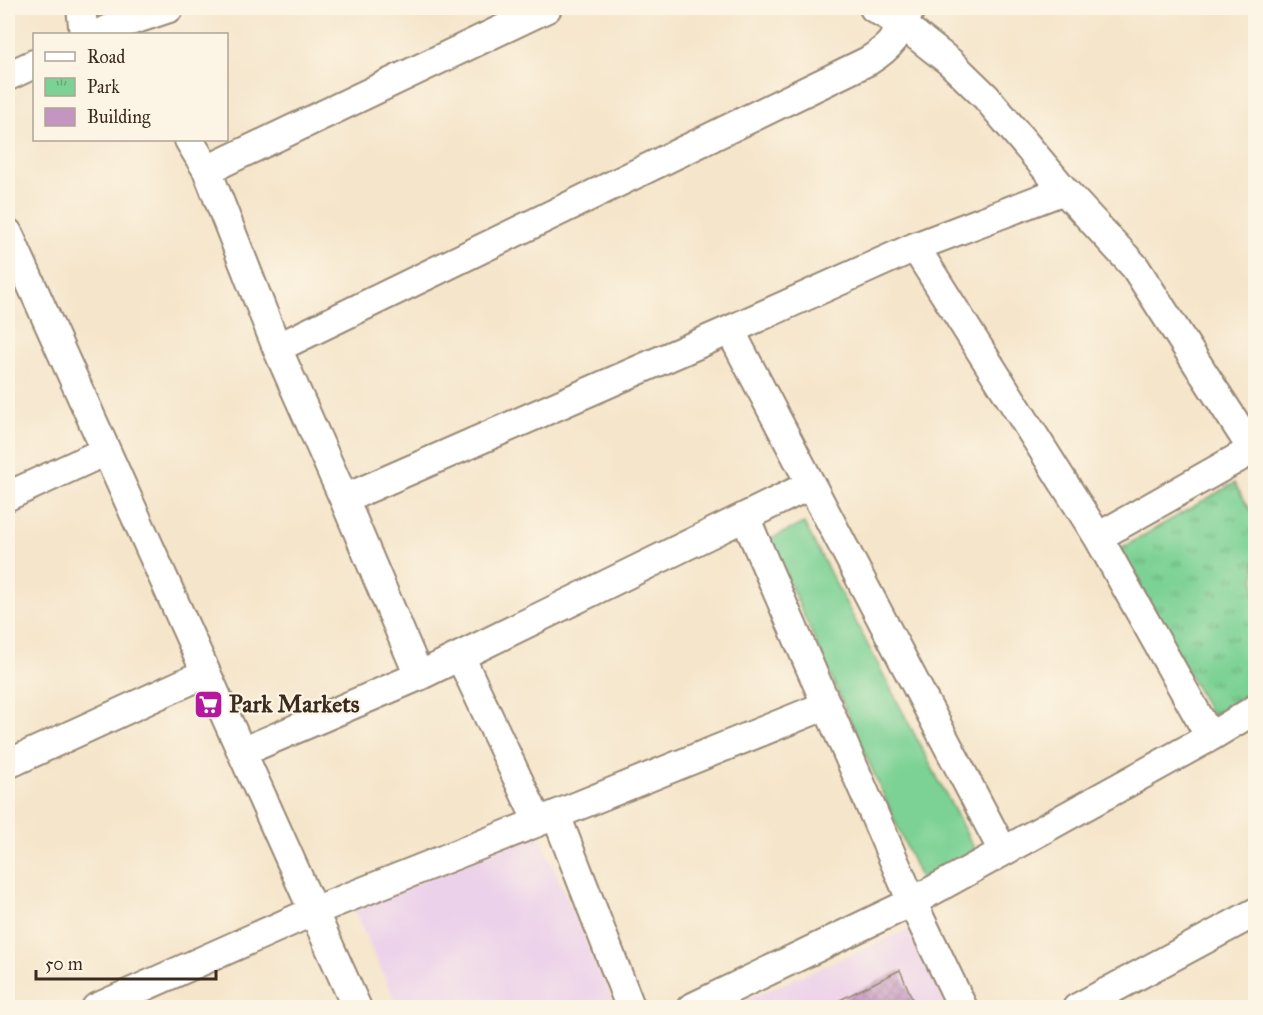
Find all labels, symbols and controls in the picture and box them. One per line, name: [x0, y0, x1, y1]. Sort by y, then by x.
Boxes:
legend: [33, 33, 228, 141]
text: Road: [87, 46, 125, 68]
text: Park: [87, 76, 120, 98]
text: Building: [87, 106, 151, 129]
supermarket icon: Park Markets: [192, 688, 224, 720]
place label: Park Markets: [229, 689, 360, 719]
scale bar: [36, 943, 216, 981]
text: 50 m: [45, 953, 83, 975]

